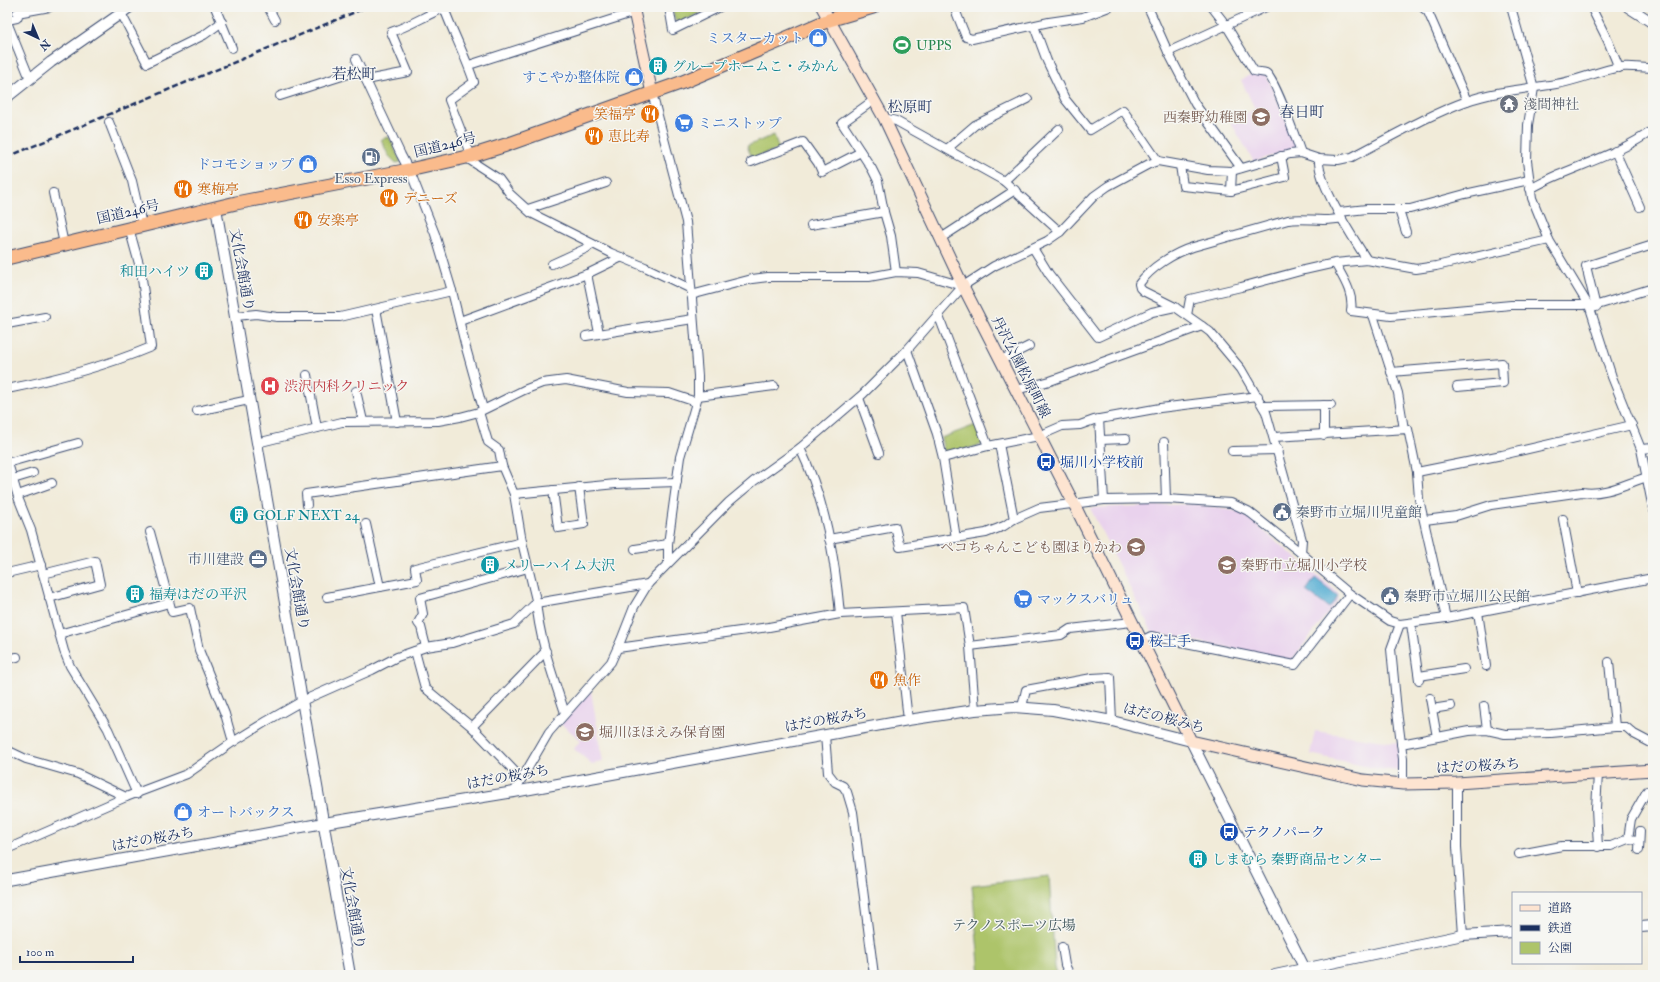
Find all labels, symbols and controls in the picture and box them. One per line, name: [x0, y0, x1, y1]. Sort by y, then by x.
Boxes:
north arrow: [18, 18, 58, 58]
shop icon: ミスターカット: [807, 27, 829, 49]
place label: ミスターカット: [706, 30, 804, 47]
sports icon: UPPS: [891, 34, 913, 56]
text: N: [36, 36, 53, 54]
place label: UPPS: [916, 37, 952, 54]
building icon: グループホームこ・みかん: [647, 55, 669, 77]
place label: グループホームこ・みかん: [672, 58, 839, 75]
district label: 若松町: [331, 65, 377, 84]
shop icon: すこやか整体院: [623, 66, 645, 88]
place label: すこやか整体院: [522, 69, 620, 86]
temple icon: 淺間神社: [1498, 93, 1520, 115]
place label: 淺間神社: [1523, 96, 1579, 113]
district label: 松原町: [887, 98, 933, 117]
restaurant icon: 笑福亭: [639, 103, 661, 125]
district label: 春日町: [1279, 103, 1325, 122]
place label: 笑福亭: [594, 106, 636, 123]
school or university icon: 西秦野幼稚園: [1250, 106, 1272, 128]
place label: 西秦野幼稚園: [1163, 109, 1247, 126]
supermarket icon: ミニストップ: [673, 112, 695, 134]
place label: ミニストップ: [698, 115, 782, 132]
restaurant icon: 恵比寿: [583, 125, 605, 147]
place label: 恵比寿: [608, 128, 650, 145]
street label: 国道246号: [412, 129, 478, 161]
fuel station icon: Esso Express: [360, 146, 382, 168]
shop icon: ドコモショップ: [297, 153, 319, 175]
place label: ドコモショップ: [197, 156, 294, 173]
place label: Esso Express: [334, 170, 408, 188]
restaurant icon: 寒梅亭: [172, 178, 194, 200]
place label: 寒梅亭: [197, 181, 239, 198]
restaurant icon: デニーズ: [378, 187, 400, 209]
place label: デニーズ: [403, 190, 458, 207]
street label: 国道246号: [95, 197, 161, 227]
restaurant icon: 安楽亭: [292, 209, 314, 231]
place label: 安楽亭: [317, 212, 359, 229]
street label: 文化会館通り: [226, 227, 258, 313]
building icon: 和田ハイツ: [193, 260, 215, 282]
place label: 和田ハイツ: [120, 263, 190, 280]
street label: 丹沢公園松原町線: [988, 313, 1054, 421]
hospital icon: 渋沢内科クリニック: [259, 375, 281, 397]
place label: 渋沢内科クリニック: [284, 378, 409, 395]
bus stop icon: 堀川小学校前: [1035, 451, 1057, 473]
place label: 堀川小学校前: [1060, 454, 1144, 471]
public building icon: 秦野市立堀川児童館: [1271, 501, 1293, 523]
building icon: GOLF NEXT 24: [228, 504, 250, 526]
place label: 秦野市立堀川児童館: [1296, 504, 1422, 521]
place label: GOLF NEXT 24: [253, 507, 361, 524]
school or university icon: ペコちゃんこども園ほりかわ: [1125, 536, 1147, 558]
place label: ペコちゃんこども園ほりかわ: [940, 539, 1122, 556]
street label: 文化会館通り: [281, 546, 313, 632]
office icon: 市川建設: [247, 548, 269, 570]
place label: 市川建設: [188, 551, 244, 568]
building icon: メリーハイム大沢: [479, 554, 501, 576]
school or university icon: 秦野市立堀川小学校: [1216, 554, 1238, 576]
place label: メリーハイム大沢: [504, 557, 615, 574]
place label: 秦野市立堀川小学校: [1241, 557, 1367, 574]
building icon: 福寿はだの平沢: [124, 583, 146, 605]
public building icon: 秦野市立堀川公民館: [1379, 585, 1401, 607]
place label: 福寿はだの平沢: [149, 586, 247, 603]
supermarket icon: マックスバリュ: [1012, 588, 1034, 610]
place label: 秦野市立堀川公民館: [1404, 588, 1530, 605]
place label: マックスバリュ: [1037, 591, 1134, 608]
bus stop icon: 桜土手: [1124, 630, 1146, 652]
place label: 桜土手: [1149, 633, 1191, 650]
restaurant icon: 魚作: [868, 669, 890, 691]
place label: 魚作: [893, 672, 921, 689]
street label: はだの桜みち: [1121, 700, 1207, 736]
street label: はだの桜みち: [783, 704, 869, 736]
school or university icon: 堀川ほほえみ保育園: [574, 721, 596, 743]
place label: 堀川ほほえみ保育園: [599, 724, 725, 741]
street label: はだの桜みち: [1436, 755, 1520, 777]
street label: はだの桜みち: [465, 761, 551, 793]
shop icon: オートバックス: [172, 801, 194, 823]
place label: オートバックス: [197, 804, 295, 821]
bus stop icon: テクノパーク: [1218, 821, 1240, 843]
street label: はだの桜みち: [110, 823, 196, 855]
place label: テクノパーク: [1243, 824, 1325, 841]
building icon: しまむら 秦野商品センター: [1187, 848, 1209, 870]
place label: しまむら 秦野商品センター: [1212, 851, 1382, 868]
street label: 文化会館通り: [337, 865, 369, 951]
legend: [1512, 892, 1642, 964]
text: 道路: [1548, 901, 1572, 916]
park label: テクノスポーツ広場: [952, 917, 1076, 934]
text: 鉄道: [1547, 921, 1572, 936]
scale bar: [20, 938, 133, 964]
text: 公園: [1548, 941, 1572, 956]
text: 100 m: [26, 945, 55, 960]

